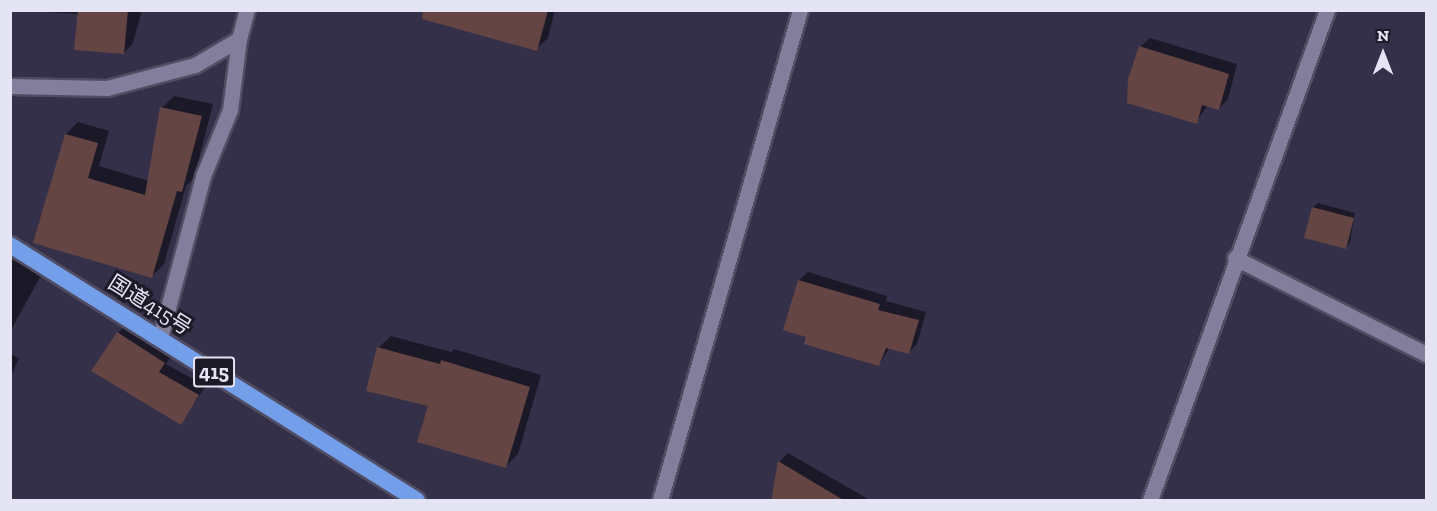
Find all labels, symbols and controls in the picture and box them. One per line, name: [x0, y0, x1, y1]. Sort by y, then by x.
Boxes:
north arrow: [1353, 24, 1413, 84]
text: N: [1377, 26, 1389, 45]
street label: 国道415号: [104, 270, 196, 340]
road number: 415: [193, 355, 235, 389]

